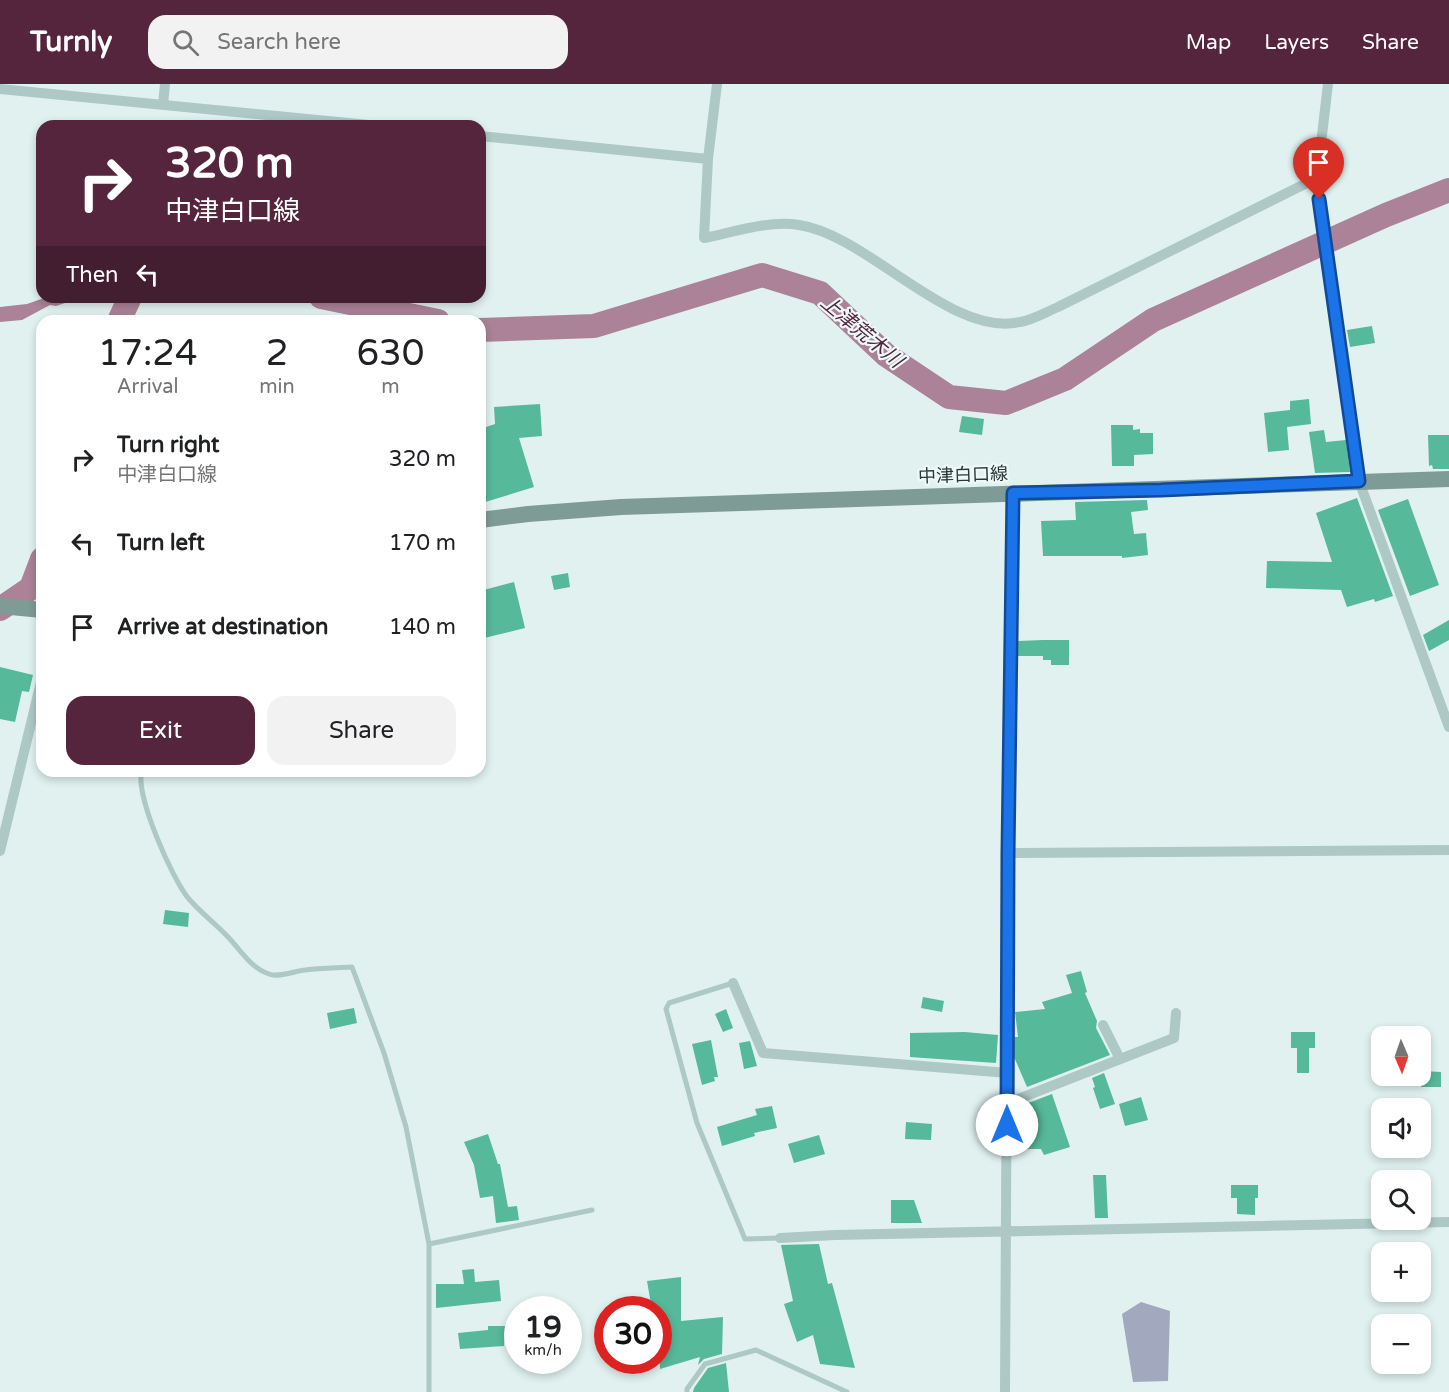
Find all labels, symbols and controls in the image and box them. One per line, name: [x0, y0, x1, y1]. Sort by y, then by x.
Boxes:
search box: [148, 15, 568, 69]
text: Turnly: [30, 25, 112, 59]
icon: search: [169, 26, 202, 59]
text: Search here: [217, 29, 341, 55]
text: Map: [1186, 30, 1231, 55]
text: Layers: [1264, 30, 1329, 55]
text: Share: [1362, 30, 1419, 55]
pin: [1293, 137, 1344, 199]
text: 320 m: [165, 138, 294, 189]
icon: right: [66, 144, 144, 222]
icon: arrive: [1302, 146, 1335, 179]
text: 中津白口線: [165, 195, 300, 228]
icon: left: [131, 258, 164, 291]
text: Then: [66, 262, 119, 288]
water label: 上津荒木川: [815, 290, 909, 374]
text: 17:24: [98, 332, 198, 375]
text: 2: [266, 332, 288, 375]
text: 630: [356, 332, 424, 375]
text: Arrival: [117, 375, 179, 399]
text: min: [259, 375, 295, 399]
text: m: [381, 375, 400, 399]
text: Turn right: [117, 432, 219, 458]
icon: right: [66, 443, 99, 476]
text: 320 m: [389, 446, 456, 472]
street label: 中津白口線: [918, 462, 1008, 488]
text: 中津白口線: [117, 463, 217, 487]
icon: left: [66, 527, 99, 560]
text: Turn left: [117, 530, 205, 556]
text: 170 m: [389, 530, 456, 556]
icon: arrive: [66, 611, 99, 644]
text: Arrive at destination: [117, 614, 328, 640]
text: 140 m: [389, 614, 456, 640]
button: Exit: [66, 696, 255, 765]
button: Share: [267, 696, 456, 765]
north arrow: [1371, 1026, 1431, 1086]
map controls: [1371, 1026, 1431, 1374]
position arrow: [975, 1093, 1039, 1157]
button: sound: [1371, 1098, 1431, 1158]
button: search: [1371, 1170, 1431, 1230]
button: +: [1371, 1242, 1431, 1302]
speed limit sign: 30: [594, 1296, 672, 1374]
text: 19: [524, 1309, 562, 1346]
button: −: [1371, 1314, 1431, 1374]
text: km/h: [524, 1341, 562, 1359]

